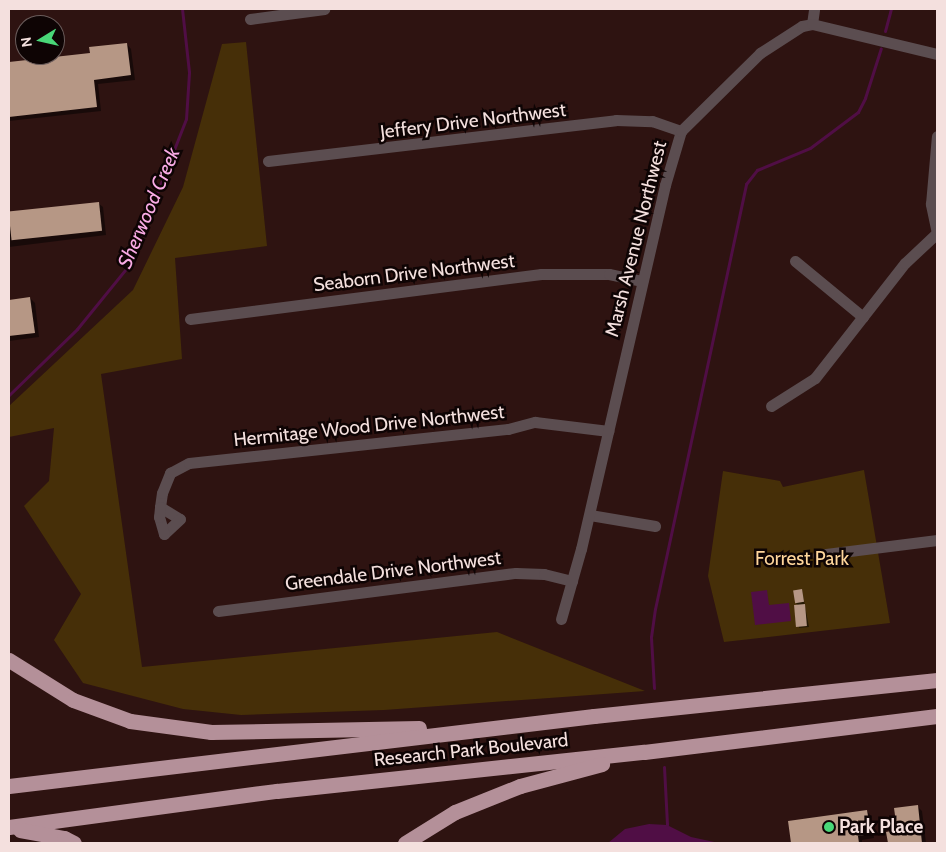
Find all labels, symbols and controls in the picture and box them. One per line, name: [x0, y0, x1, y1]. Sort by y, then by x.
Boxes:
north arrow: [15, 15, 65, 65]
text: N: [17, 36, 36, 48]
street label: Jeffery Drive Northwest: [379, 98, 567, 144]
street label: Marsh Avenue Northwest: [601, 139, 671, 339]
water label: Sherwood Creek: [113, 144, 185, 272]
street label: Seaborn Drive Northwest: [312, 249, 516, 297]
street label: Hermitage Wood Drive Northwest: [232, 400, 506, 452]
street label: Greendale Drive Northwest: [284, 546, 502, 596]
park label: Forrest Park: [755, 548, 849, 570]
street label: Research Park Boulevard: [373, 728, 569, 772]
place label: Park Place: [839, 816, 923, 838]
marker: Park Place: [823, 821, 835, 833]

